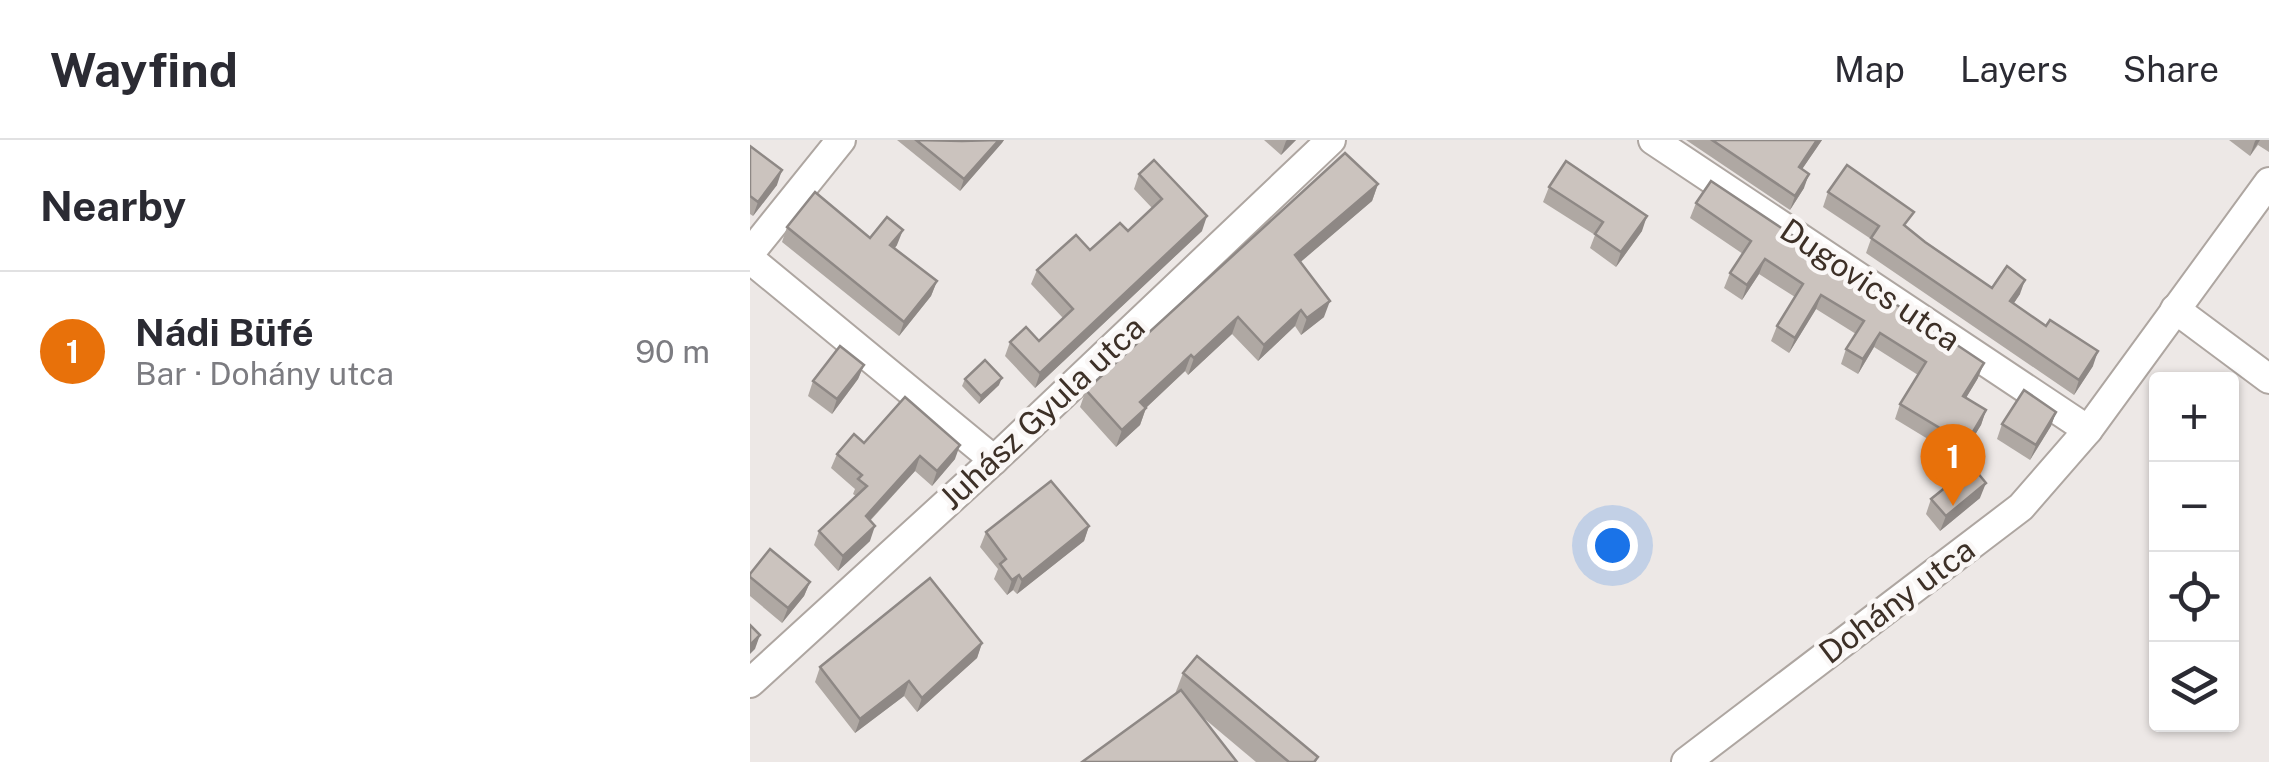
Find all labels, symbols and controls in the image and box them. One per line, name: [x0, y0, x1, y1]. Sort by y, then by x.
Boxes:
text: Wayfind: [50, 41, 238, 98]
text: Map: [1834, 49, 1905, 90]
text: Layers: [1960, 49, 2068, 90]
text: Share: [2123, 49, 2219, 90]
text: Nearby: [40, 181, 186, 230]
street label: Dugovics utca: [1773, 211, 1967, 358]
street label: Juhász Gyula utca: [932, 308, 1152, 517]
text: Nádi Büfé: [135, 310, 314, 355]
text: 1: [66, 333, 79, 370]
text: 90 m: [635, 333, 710, 370]
text: Bar · Dohány utca: [135, 355, 394, 392]
map controls: [2149, 372, 2239, 732]
button: +: [2149, 372, 2239, 462]
pin: 1: [1920, 424, 1986, 506]
button: −: [2149, 462, 2239, 552]
your location: [1587, 520, 1638, 571]
street label: Dohány utca: [1812, 530, 1982, 671]
button: locate: [2149, 552, 2239, 642]
button: layers: [2149, 642, 2239, 732]

